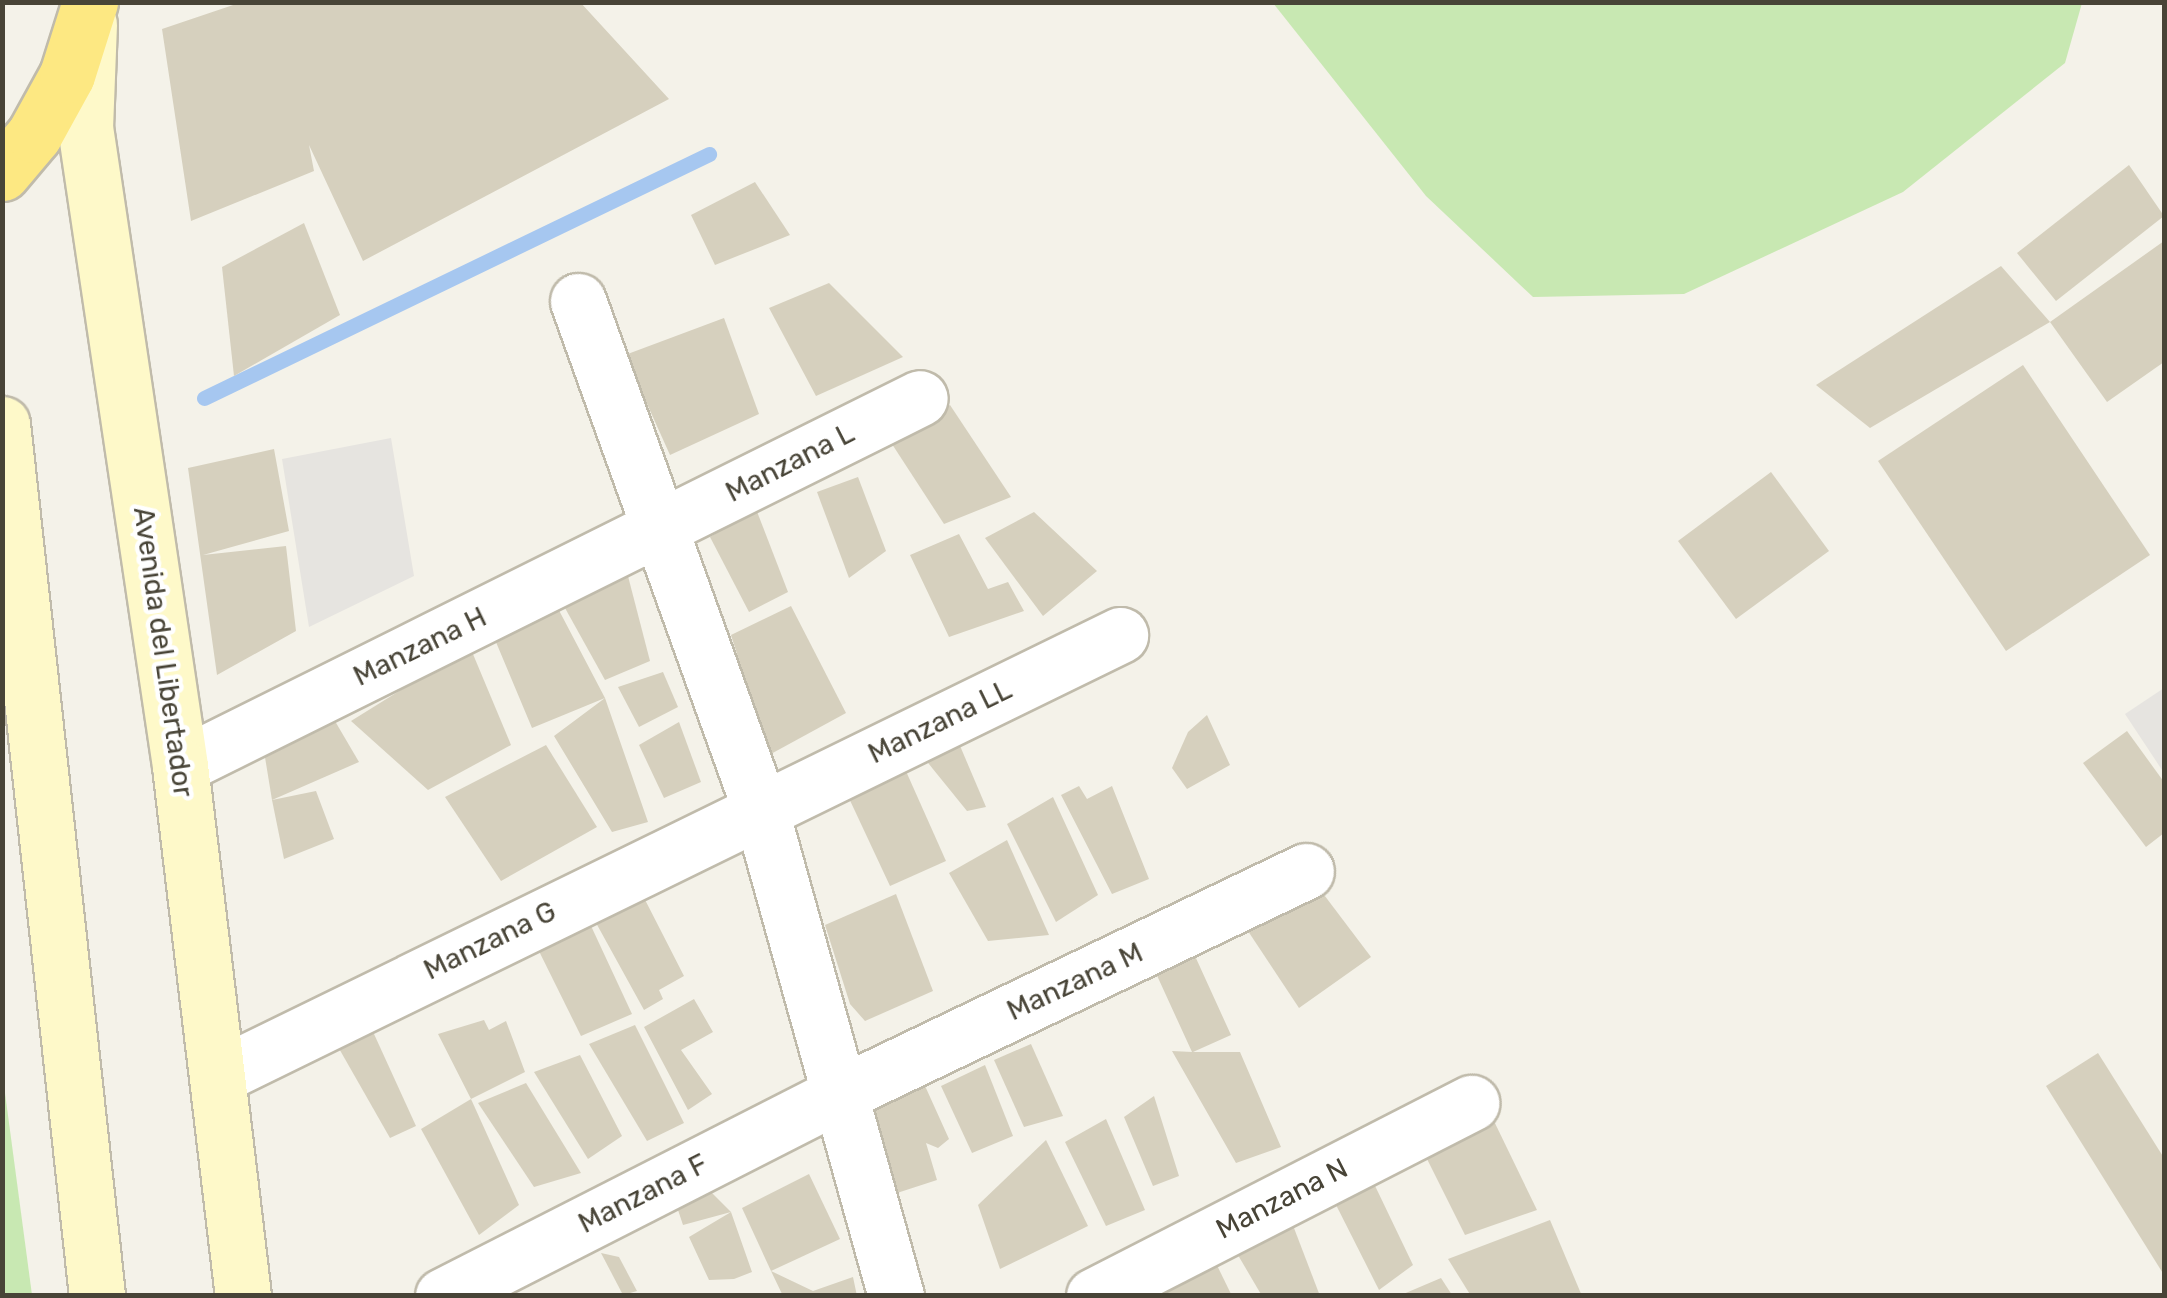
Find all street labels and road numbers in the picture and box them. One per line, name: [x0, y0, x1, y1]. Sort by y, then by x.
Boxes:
street label: Manzana L: [720, 416, 860, 510]
street label: Avenida del Libertador: [126, 505, 200, 799]
street label: Manzana H: [348, 600, 492, 694]
street label: Manzana LL: [863, 673, 1017, 771]
street label: Manzana G: [418, 895, 562, 987]
street label: Manzana M: [1002, 936, 1148, 1028]
street label: Manzana F: [573, 1147, 713, 1241]
street label: Manzana N: [1211, 1152, 1353, 1246]

